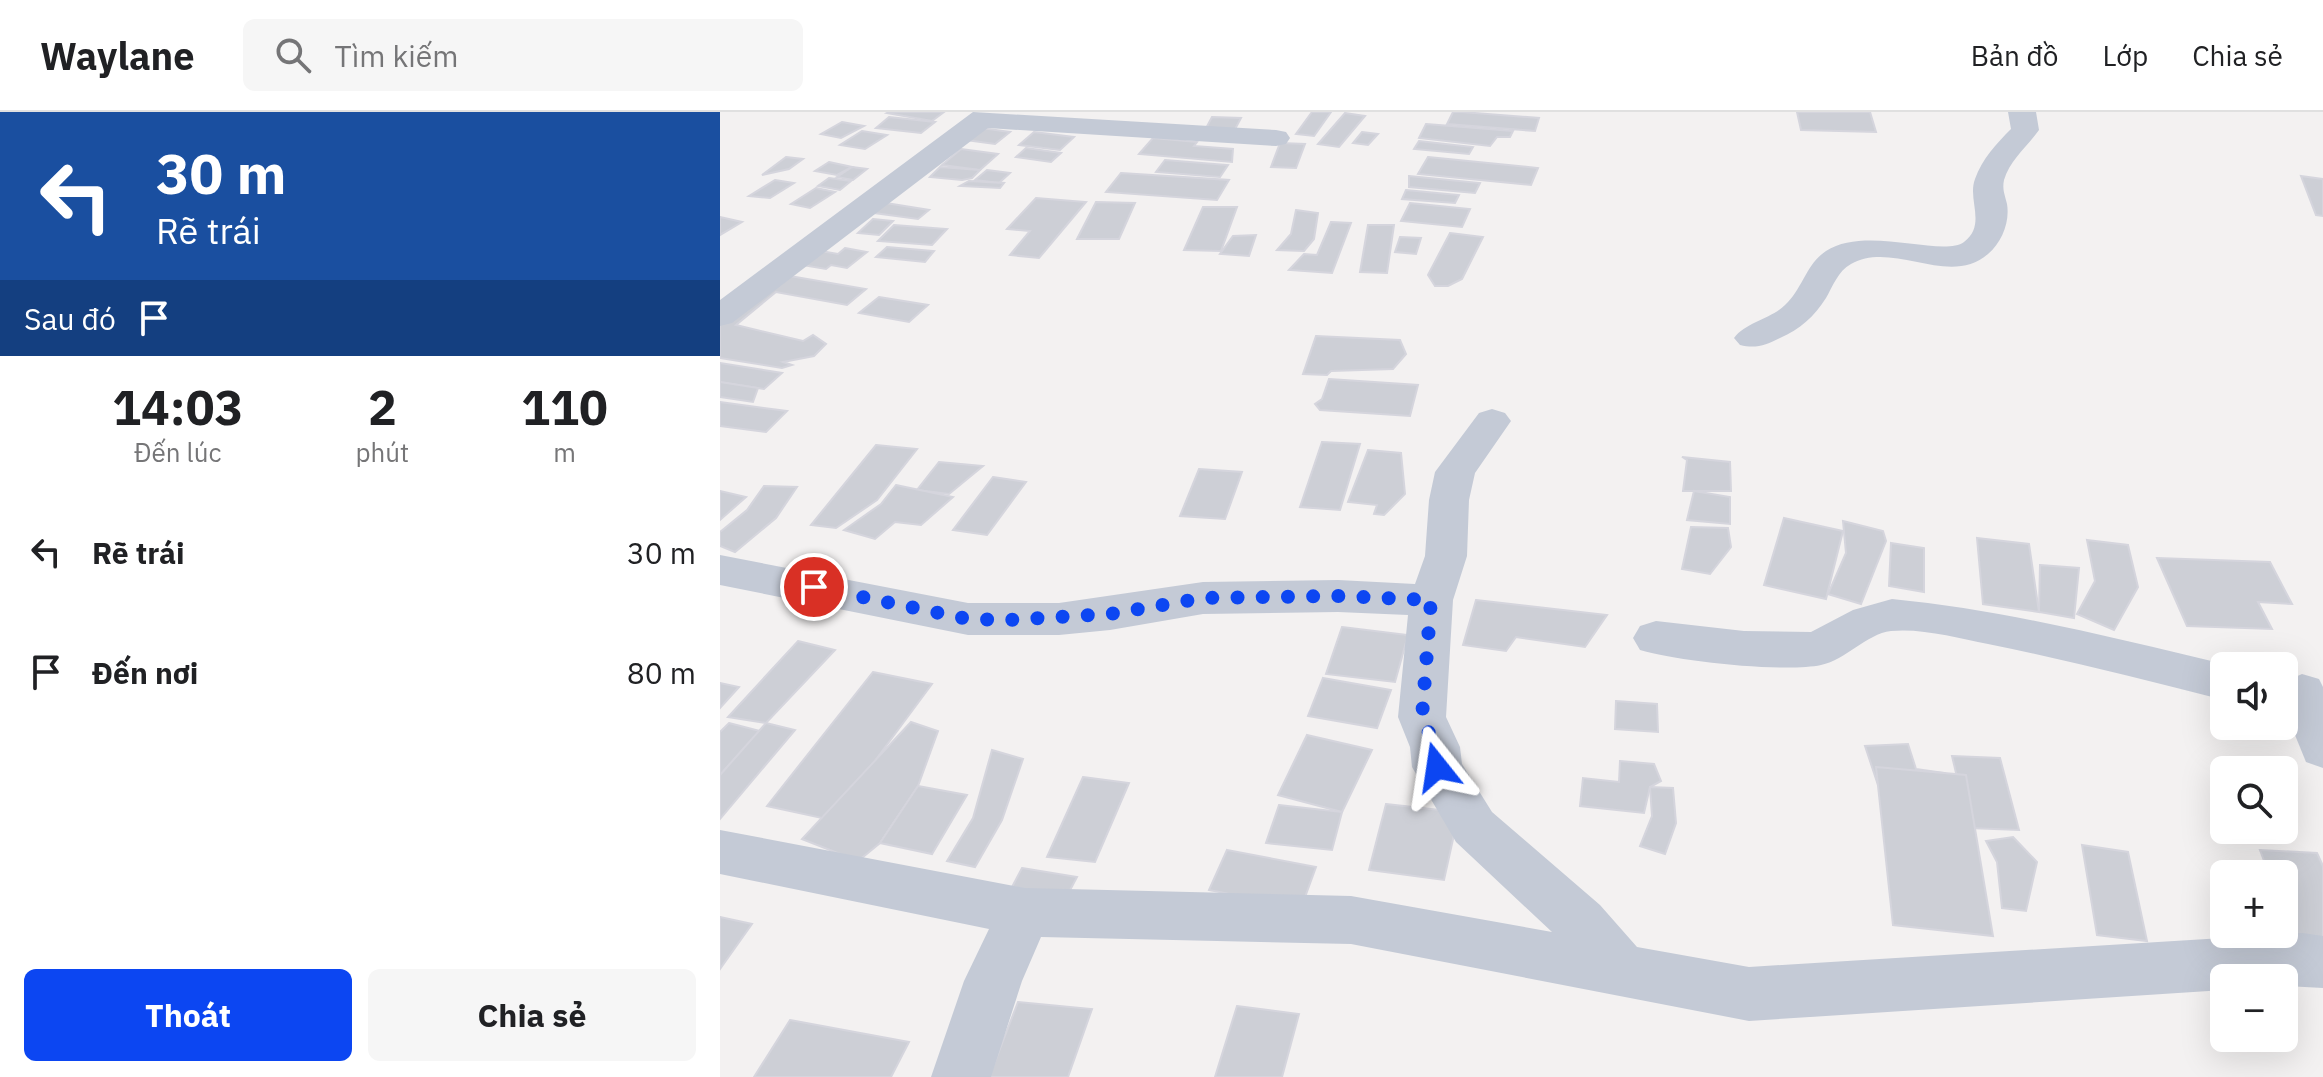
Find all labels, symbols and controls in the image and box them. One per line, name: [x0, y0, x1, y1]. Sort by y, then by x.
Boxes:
search box: [243, 19, 803, 91]
text: Waylane: [40, 31, 195, 80]
icon: search: [271, 33, 315, 77]
text: Tìm kiếm: [335, 36, 458, 75]
text: Bản đồ: [1971, 37, 2058, 74]
text: Lớp: [2102, 37, 2148, 74]
text: Chia sẻ: [2192, 37, 2283, 74]
text: 30 m: [156, 137, 286, 209]
icon: left: [24, 144, 128, 248]
text: Rẽ trái: [156, 207, 261, 254]
icon: arrive: [132, 296, 176, 340]
text: Sau đó: [24, 299, 116, 338]
text: 14:03: [112, 376, 243, 438]
text: 2: [368, 376, 397, 438]
text: 110: [521, 376, 608, 438]
text: Đến lúc: [134, 435, 222, 469]
text: phút: [355, 435, 409, 469]
text: m: [553, 435, 576, 469]
icon: left: [24, 530, 68, 574]
text: Rẽ trái: [92, 533, 185, 572]
text: 30 m: [627, 533, 696, 572]
pin: [780, 553, 848, 621]
icon: arrive: [792, 565, 836, 609]
icon: arrive: [24, 650, 68, 694]
map controls: [2210, 652, 2298, 1052]
button: sound: [2210, 652, 2298, 740]
text: Đến nơi: [92, 653, 198, 692]
text: 80 m: [627, 653, 696, 692]
position arrow: [1395, 725, 1479, 809]
button: search: [2210, 756, 2298, 844]
button: +: [2210, 860, 2298, 948]
button: −: [2210, 964, 2298, 1052]
button: Thoát: [24, 969, 352, 1061]
button: Chia sẻ: [368, 969, 696, 1061]

